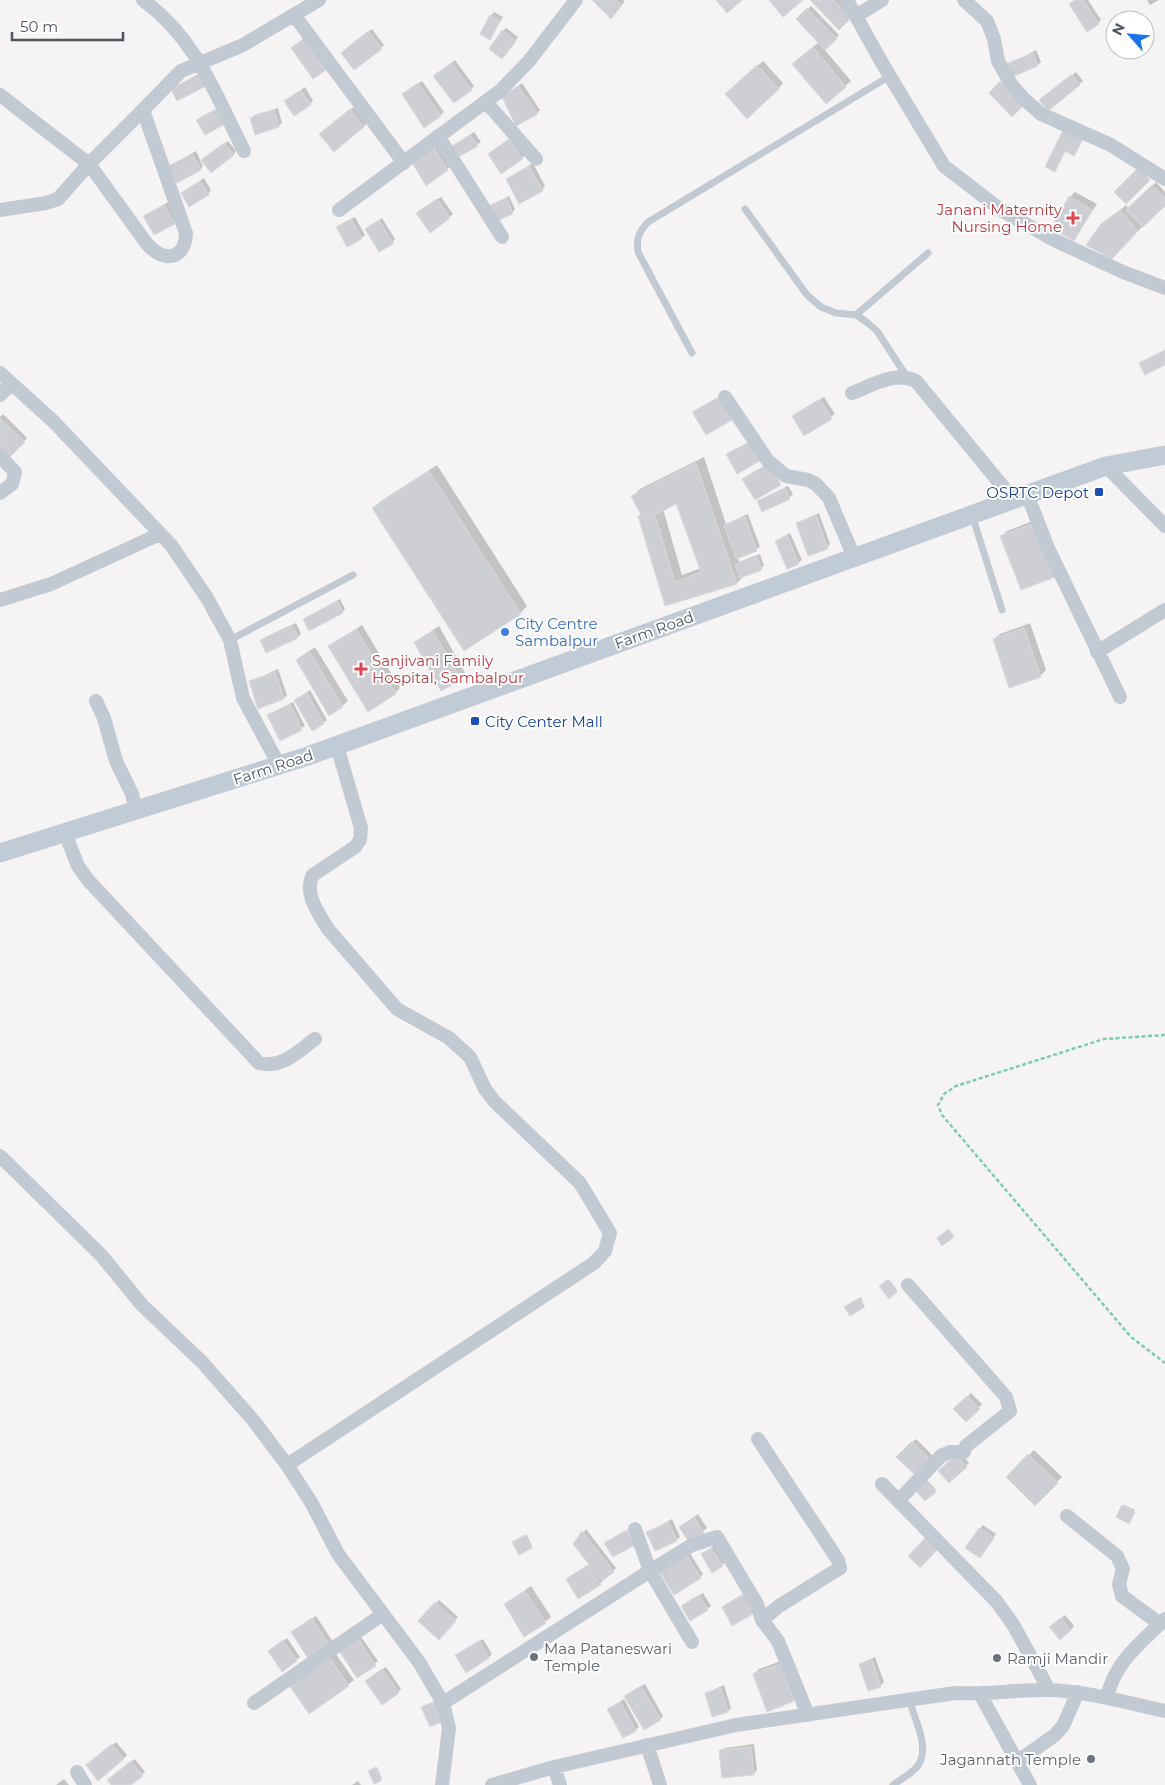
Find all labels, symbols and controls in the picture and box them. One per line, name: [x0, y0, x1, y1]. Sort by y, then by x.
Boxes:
scale bar: [12, 10, 124, 42]
north arrow: [1105, 10, 1155, 60]
text: 50 m: [20, 17, 58, 36]
text: N: [1108, 20, 1129, 38]
place label: Janani Maternity Nursing Home: [936, 200, 1063, 236]
marker: Janani Maternity Nursing Home: [1066, 211, 1080, 225]
place label: OSRTC Depot: [986, 483, 1089, 502]
marker: OSRTC Depot: [1093, 486, 1105, 498]
street label: Farm Road: [612, 607, 696, 653]
place label: City Centre Sambalpur: [515, 614, 598, 650]
marker: City Centre Sambalpur: [499, 626, 511, 638]
place label: Sanjivani Family Hospital, Sambalpur: [372, 651, 524, 687]
marker: Sanjivani Family Hospital, Sambalpur: [354, 662, 368, 676]
place label: City Center Mall: [485, 712, 603, 731]
marker: City Center Mall: [469, 715, 481, 727]
street label: Farm Road: [231, 745, 315, 789]
place label: Maa Pataneswari Temple: [544, 1639, 672, 1675]
place label: Ramji Mandir: [1007, 1649, 1108, 1668]
marker: Maa Pataneswari Temple: [528, 1651, 540, 1663]
marker: Ramji Mandir: [991, 1652, 1003, 1664]
place label: Jagannath Temple: [939, 1750, 1081, 1769]
marker: Jagannath Temple: [1085, 1753, 1097, 1765]

